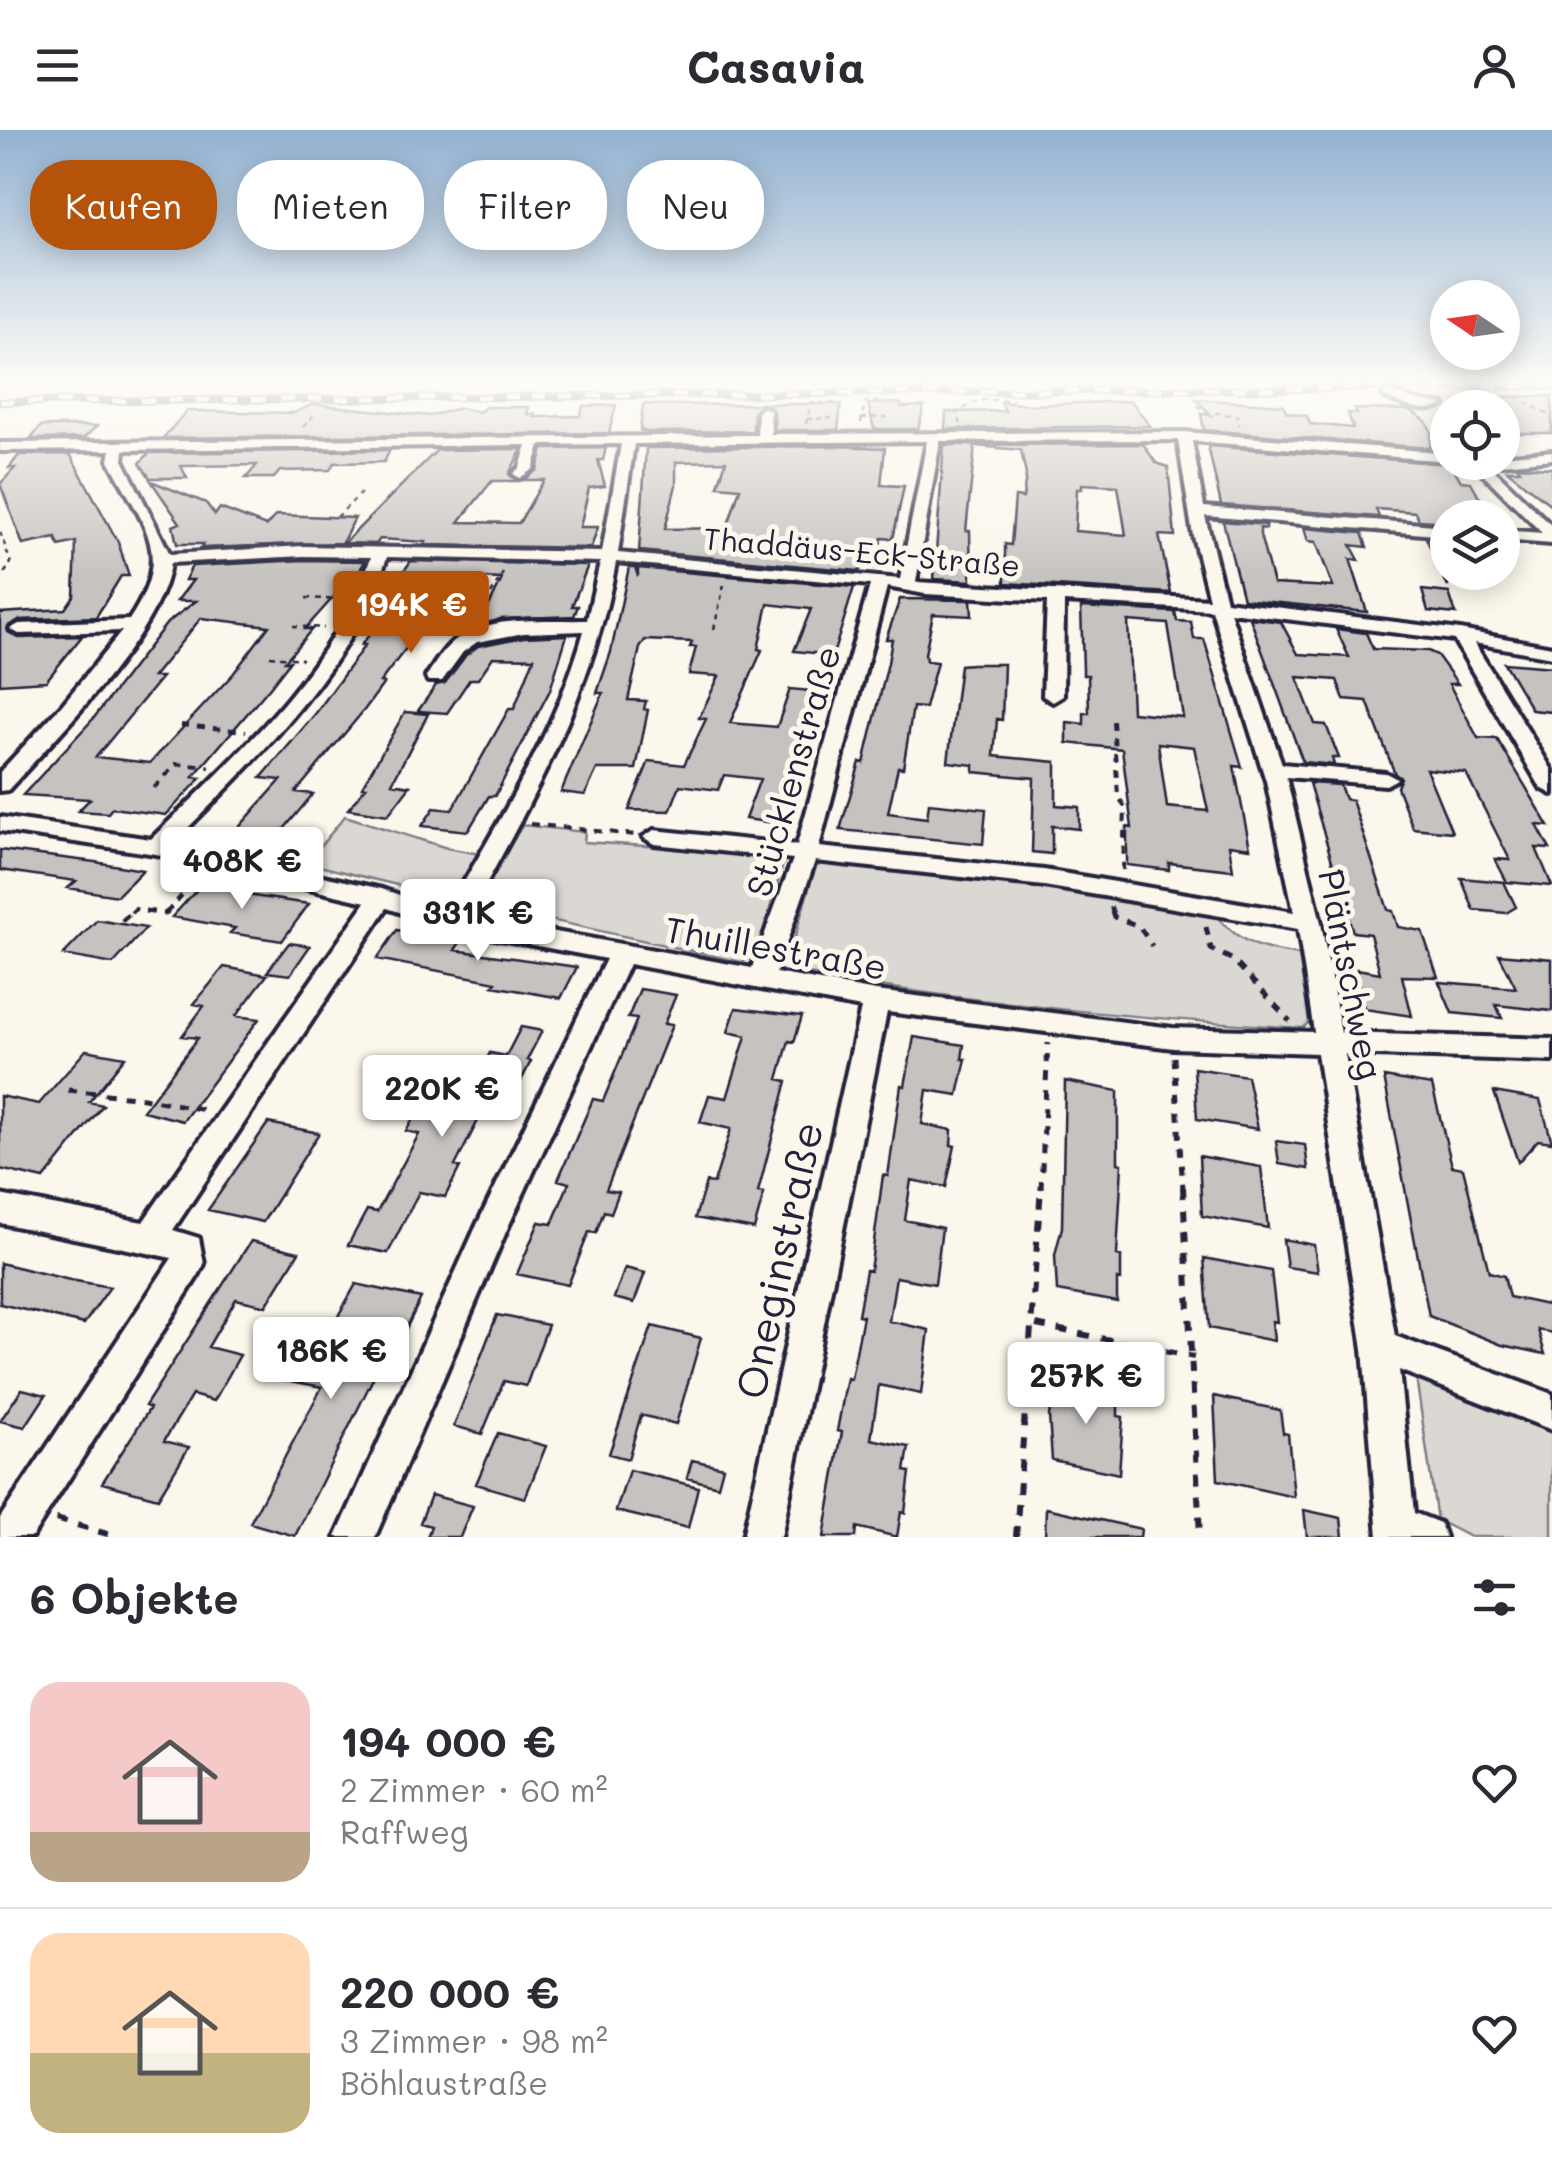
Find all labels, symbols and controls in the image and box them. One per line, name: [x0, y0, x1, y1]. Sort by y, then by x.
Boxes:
text: Casavia: [687, 36, 865, 94]
icon: menu: [30, 38, 85, 93]
icon: person: [1467, 38, 1522, 93]
chip: Kaufen: [30, 160, 217, 250]
chip: Mieten: [237, 160, 424, 250]
chip: Filter: [444, 160, 607, 250]
chip: Neu: [627, 160, 764, 250]
north arrow: [1430, 280, 1520, 370]
map controls: [1430, 280, 1520, 590]
button: locate: [1430, 390, 1520, 480]
button: layers: [1430, 500, 1520, 590]
street label: Thaddäus-Eck-Straße: [702, 517, 1022, 585]
pin: 194K €: [330, 571, 492, 656]
text: 194K €: [355, 582, 467, 624]
street label: Stücklenstraße: [734, 640, 850, 902]
pin: 408K €: [161, 827, 323, 912]
text: 408K €: [182, 838, 302, 880]
street label: Pläntschweg: [1309, 865, 1395, 1083]
pin: 331K €: [397, 879, 559, 964]
text: 331K €: [422, 890, 534, 932]
street label: Thuillestraße: [662, 905, 890, 989]
pin: 220K €: [361, 1055, 523, 1140]
text: 220K €: [385, 1066, 499, 1108]
street label: Oneginstraße: [722, 1116, 834, 1404]
pin: 186K €: [250, 1317, 412, 1402]
text: 186K €: [275, 1328, 387, 1370]
pin: 257K €: [1005, 1342, 1167, 1427]
text: 257K €: [1030, 1353, 1142, 1395]
text: 6 Objekte: [30, 1570, 238, 1625]
icon: filters: [1467, 1570, 1522, 1625]
text: 194 000 €: [340, 1713, 556, 1768]
icon: home: [110, 1722, 230, 1842]
icon: heart: [1467, 1755, 1522, 1810]
text: 2 Zimmer · 60 m²: [340, 1768, 608, 1810]
text: Raffweg: [340, 1810, 469, 1852]
text: 220 000 €: [340, 1964, 559, 2019]
icon: home: [110, 1973, 230, 2093]
icon: heart: [1467, 2006, 1522, 2061]
text: 3 Zimmer · 98 m²: [340, 2019, 608, 2061]
text: Böhlaustraße: [340, 2061, 548, 2103]

